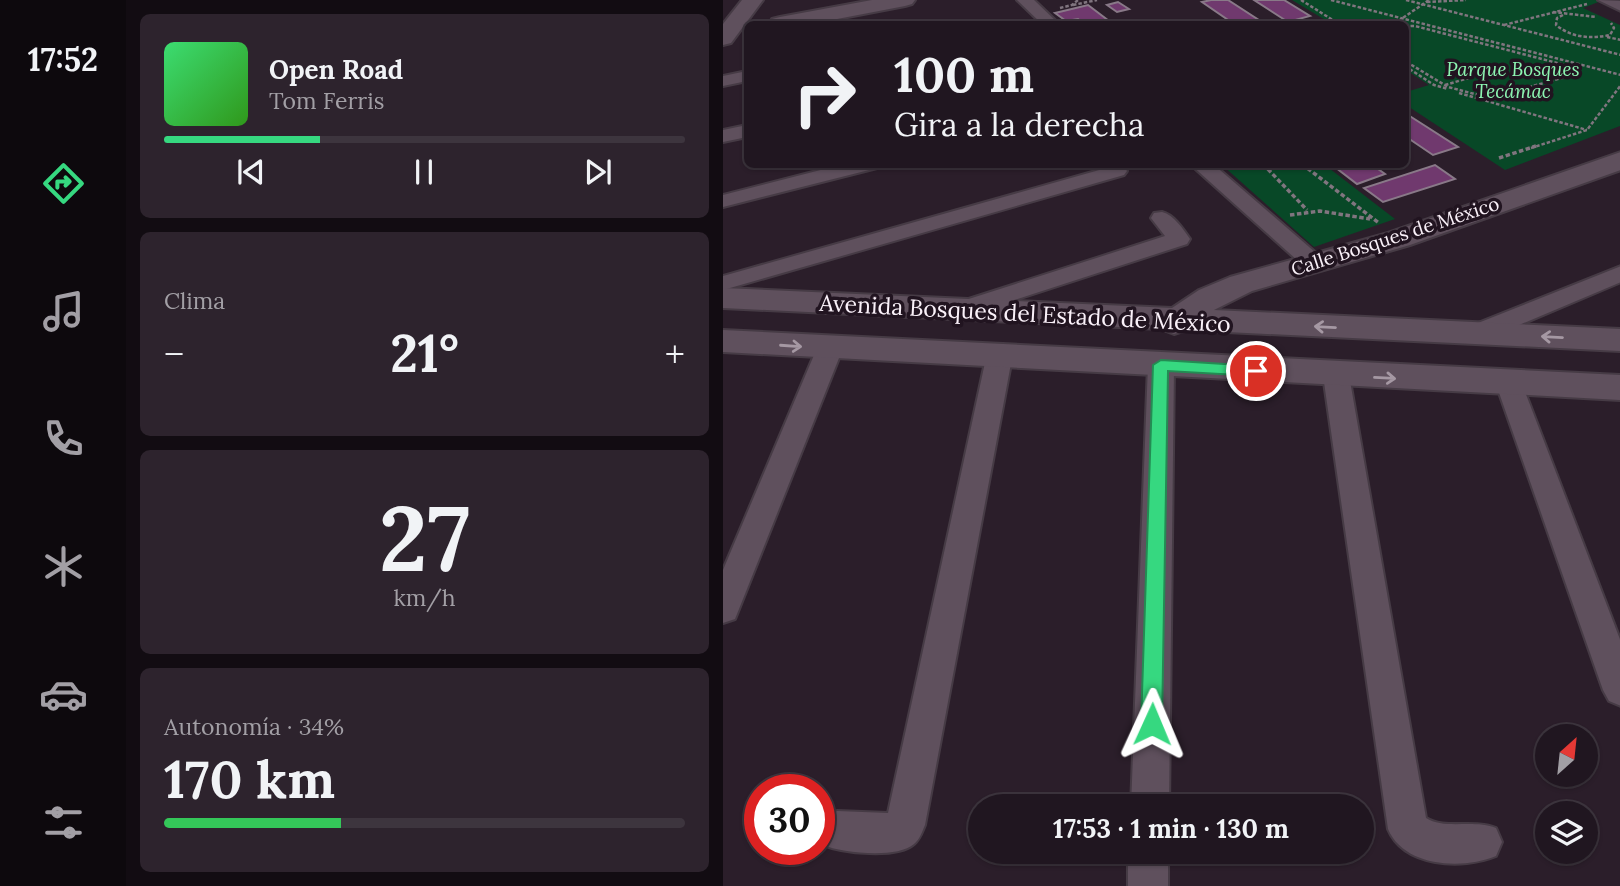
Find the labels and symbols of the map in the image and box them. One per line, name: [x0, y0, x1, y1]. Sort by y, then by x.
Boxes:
park label: Parque Bosques Tecámac: [1446, 57, 1580, 103]
street label: Calle Bosques de México: [1288, 191, 1502, 281]
street label: Avenida Bosques del Estado de México: [818, 288, 1231, 338]
one-way arrow: [1314, 320, 1337, 333]
one-way arrow: [1541, 330, 1564, 343]
one-way arrow: [779, 339, 802, 352]
pin: [1226, 341, 1286, 401]
one-way arrow: [1373, 371, 1396, 384]
position arrow: [1115, 687, 1189, 761]
north arrow: [1535, 724, 1598, 788]
speed limit sign: 30: [744, 774, 835, 865]

